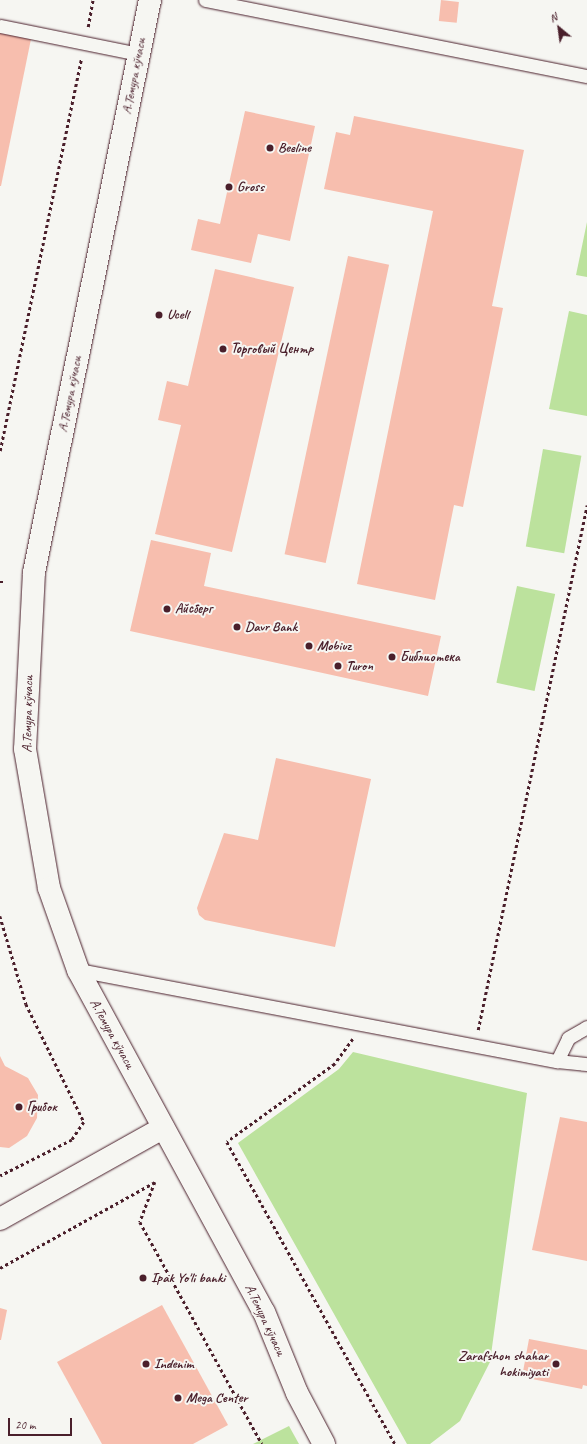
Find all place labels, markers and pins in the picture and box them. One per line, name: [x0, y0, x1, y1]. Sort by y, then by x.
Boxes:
place label: Beeline: [278, 140, 311, 156]
marker: Beeline: [265, 143, 275, 153]
place label: Gross: [237, 179, 264, 195]
marker: Gross: [224, 182, 234, 192]
place label: Ucell: [167, 307, 189, 323]
marker: Ucell: [154, 310, 164, 320]
place label: Торговый Центр: [231, 341, 313, 357]
marker: Торговый Центр: [218, 344, 228, 354]
place label: Айсберг: [175, 601, 212, 617]
marker: Айсберг: [162, 604, 172, 614]
place label: Davr Bank: [245, 619, 297, 635]
marker: Davr Bank: [232, 622, 242, 632]
place label: Mobiuz: [317, 638, 351, 654]
marker: Mobiuz: [304, 641, 314, 651]
place label: Библиотека: [400, 649, 460, 665]
marker: Библиотека: [387, 652, 397, 662]
place label: Turon: [346, 658, 373, 674]
marker: Turon: [333, 661, 343, 671]
place label: Грибок: [27, 1099, 57, 1115]
marker: Грибок: [14, 1102, 24, 1112]
place label: Ipak Yo'li banki: [151, 1270, 225, 1286]
marker: Ipak Yo'li banki: [138, 1273, 148, 1283]
place label: Zarafshon shahar hokimiyati: [458, 1348, 548, 1380]
place label: Indenim: [154, 1356, 193, 1372]
marker: Indenim: [141, 1359, 151, 1369]
marker: Zarafshon shahar hokimiyati: [551, 1359, 561, 1369]
place label: Mega Center: [186, 1390, 247, 1406]
marker: Mega Center: [173, 1393, 183, 1403]

